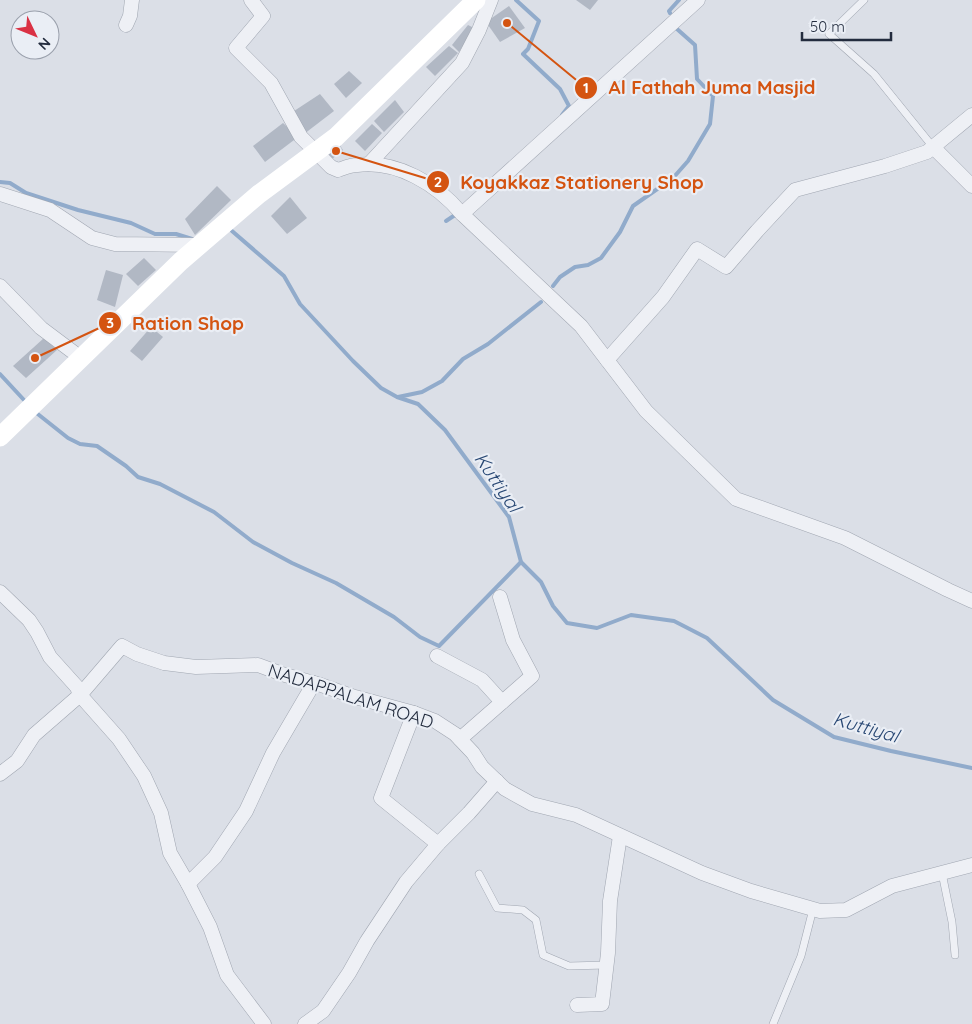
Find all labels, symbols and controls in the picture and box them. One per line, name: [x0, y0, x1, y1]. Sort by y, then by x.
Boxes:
north arrow: [10, 10, 60, 60]
scale bar: [802, 10, 891, 42]
text: 50 m: [810, 17, 845, 36]
text: N: [34, 34, 55, 54]
callout: Al Fathah Juma Masjid: [573, 71, 825, 105]
text: Al Fathah Juma Masjid: [609, 75, 815, 99]
text: 1: [583, 78, 589, 97]
callout: Koyakkaz Stationery Shop: [425, 165, 714, 199]
text: Koyakkaz Stationery Shop: [460, 170, 704, 194]
text: 2: [434, 172, 442, 191]
callout: Ration Shop: [97, 306, 254, 340]
text: Ration Shop: [132, 311, 244, 335]
text: 3: [106, 313, 114, 332]
water label: Kuttiyal: [469, 447, 528, 519]
street label: NADAPPALAM ROAD: [265, 658, 437, 734]
water label: Kuttiyal: [830, 706, 904, 748]

